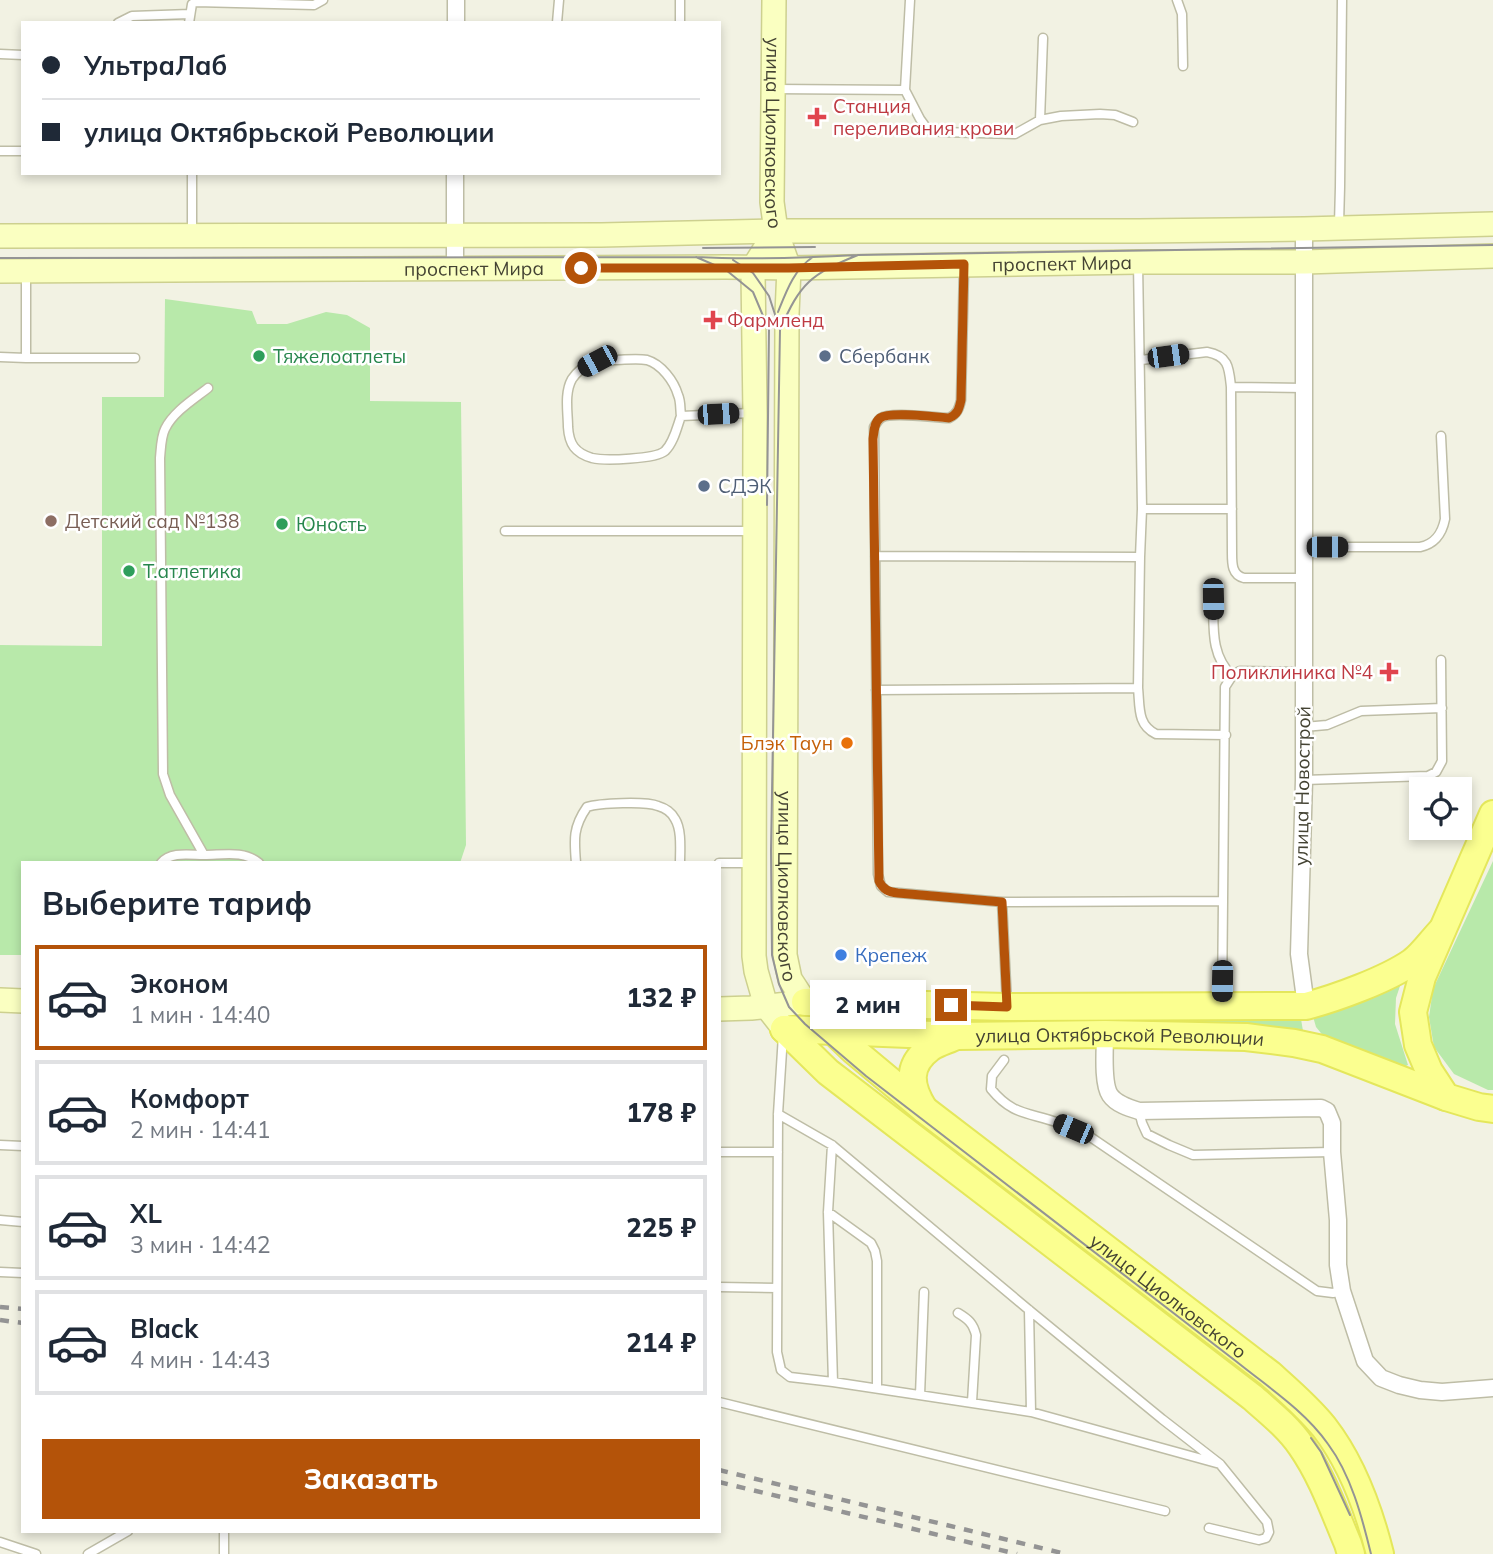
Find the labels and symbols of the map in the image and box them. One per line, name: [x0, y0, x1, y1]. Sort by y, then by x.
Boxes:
street label: улица Циолковского: [760, 37, 788, 230]
place label: Станция переливания крови: [833, 94, 1014, 140]
marker: Станция переливания крови: [807, 107, 827, 127]
street label: проспект Мира: [992, 250, 1132, 277]
route start: [565, 252, 597, 284]
street label: проспект Мира: [404, 256, 544, 281]
place label: Фармленд: [727, 308, 825, 332]
marker: Фармленд: [705, 312, 721, 328]
car: [574, 342, 621, 380]
car: [1146, 343, 1191, 369]
place label: Тяжелоатлеты: [273, 344, 406, 368]
place label: Сбербанк: [839, 344, 930, 368]
marker: Тяжелоатлеты: [251, 348, 267, 364]
marker: Сбербанк: [817, 348, 833, 364]
car: [697, 402, 740, 426]
place label: СДЭК: [718, 474, 772, 498]
marker: СДЭК: [696, 478, 712, 494]
place label: Детский сад №138: [65, 509, 239, 533]
place label: Юность: [296, 512, 367, 536]
marker: Детский сад №138: [43, 513, 59, 529]
marker: Юность: [274, 516, 290, 532]
car: [1307, 537, 1349, 558]
place label: Т.атлетика: [143, 559, 241, 583]
marker: Т.атлетика: [121, 563, 137, 579]
car: [1203, 578, 1224, 620]
place label: Поликлиника №4: [1211, 660, 1373, 684]
marker: Поликлиника №4: [1379, 662, 1399, 682]
street label: улица Новострой: [1289, 706, 1315, 866]
place label: Блэк Таун: [741, 731, 833, 755]
marker: Блэк Таун: [839, 735, 855, 751]
street label: улица Циолковского: [773, 791, 802, 984]
place label: Крепеж: [855, 943, 927, 967]
marker: Крепеж: [833, 947, 849, 963]
car: [1212, 960, 1233, 1002]
callout: 2 мин: [811, 981, 926, 1030]
route end: [935, 989, 967, 1021]
street label: улица Октябрьской Революции: [975, 1022, 1266, 1051]
car: [1050, 1111, 1097, 1147]
street label: улица Циолковского: [1085, 1228, 1251, 1364]

